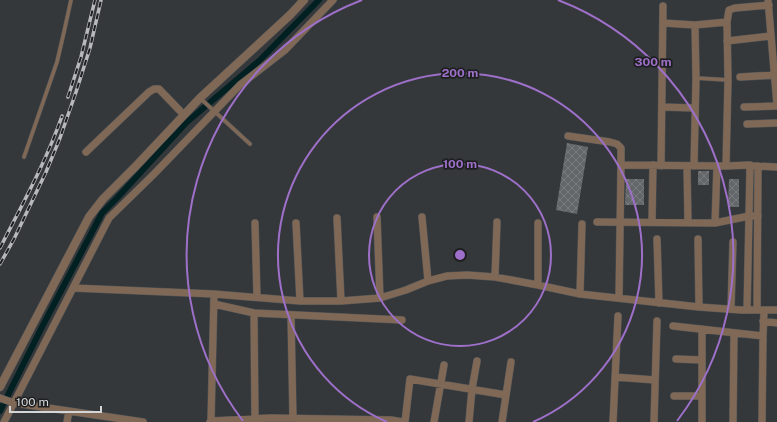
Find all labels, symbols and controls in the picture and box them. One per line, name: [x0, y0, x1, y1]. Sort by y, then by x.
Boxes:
text: 300 m: [635, 55, 672, 69]
text: 200 m: [442, 66, 478, 80]
text: 100 m: [443, 157, 477, 171]
centre of rings: [453, 248, 467, 262]
scale bar: [10, 388, 101, 414]
text: 100 m: [16, 395, 49, 409]

